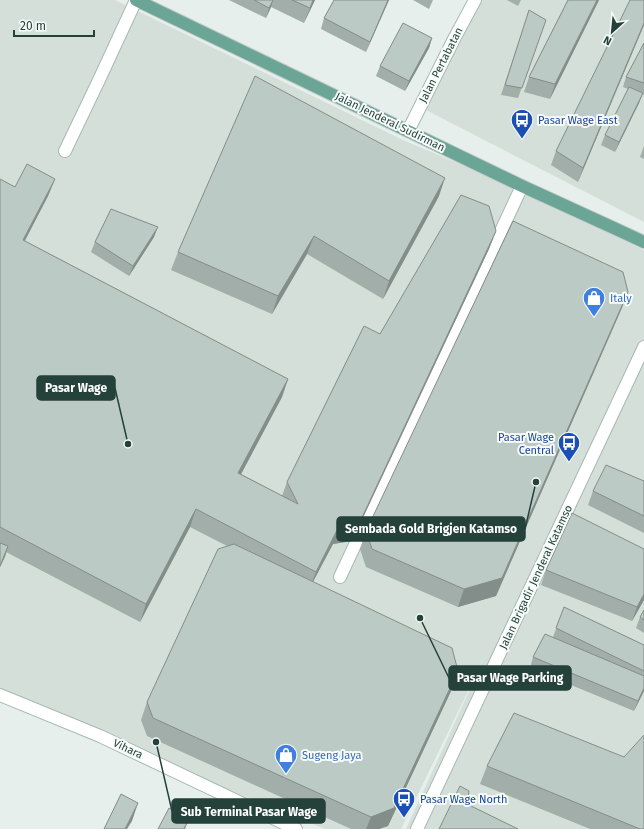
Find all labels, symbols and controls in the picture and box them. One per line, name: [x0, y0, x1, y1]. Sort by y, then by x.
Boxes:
scale bar: [14, 12, 94, 38]
north arrow: [592, 12, 632, 52]
text: 20 m: [20, 19, 46, 33]
street label: Jalan Pertabatan: [416, 25, 466, 105]
text: N: [601, 33, 614, 48]
street label: Jalan Jenderal Sudirman: [333, 90, 447, 154]
bus stop icon: Pasar Wage East: [509, 107, 535, 140]
place label: Pasar Wage East: [538, 114, 618, 127]
shop icon: Italy: [581, 285, 607, 318]
place label: Italy: [610, 292, 632, 305]
callout: Pasar Wage: [37, 376, 115, 400]
text: Pasar Wage: [45, 381, 107, 395]
bus stop icon: Pasar Wage Central: [556, 430, 582, 463]
place label: Pasar Wage Central: [498, 431, 554, 457]
street label: Jalan Brigadir Jenderal Katamso: [497, 503, 575, 651]
callout: Sembada Gold Brigjen Katamso: [337, 517, 525, 541]
text: Sembada Gold Brigjen Katamso: [345, 522, 517, 536]
callout: Pasar Wage Parking: [449, 666, 571, 690]
text: Pasar Wage Parking: [457, 671, 564, 685]
street label: Vihara: [111, 736, 145, 762]
shop icon: Sugeng Jaya: [273, 742, 299, 775]
place label: Sugeng Jaya: [302, 749, 361, 762]
bus stop icon: Pasar Wage North: [391, 786, 417, 819]
place label: Pasar Wage North: [420, 793, 508, 806]
callout: Sub Terminal Pasar Wage: [172, 799, 325, 823]
text: Sub Terminal Pasar Wage: [181, 805, 318, 819]

